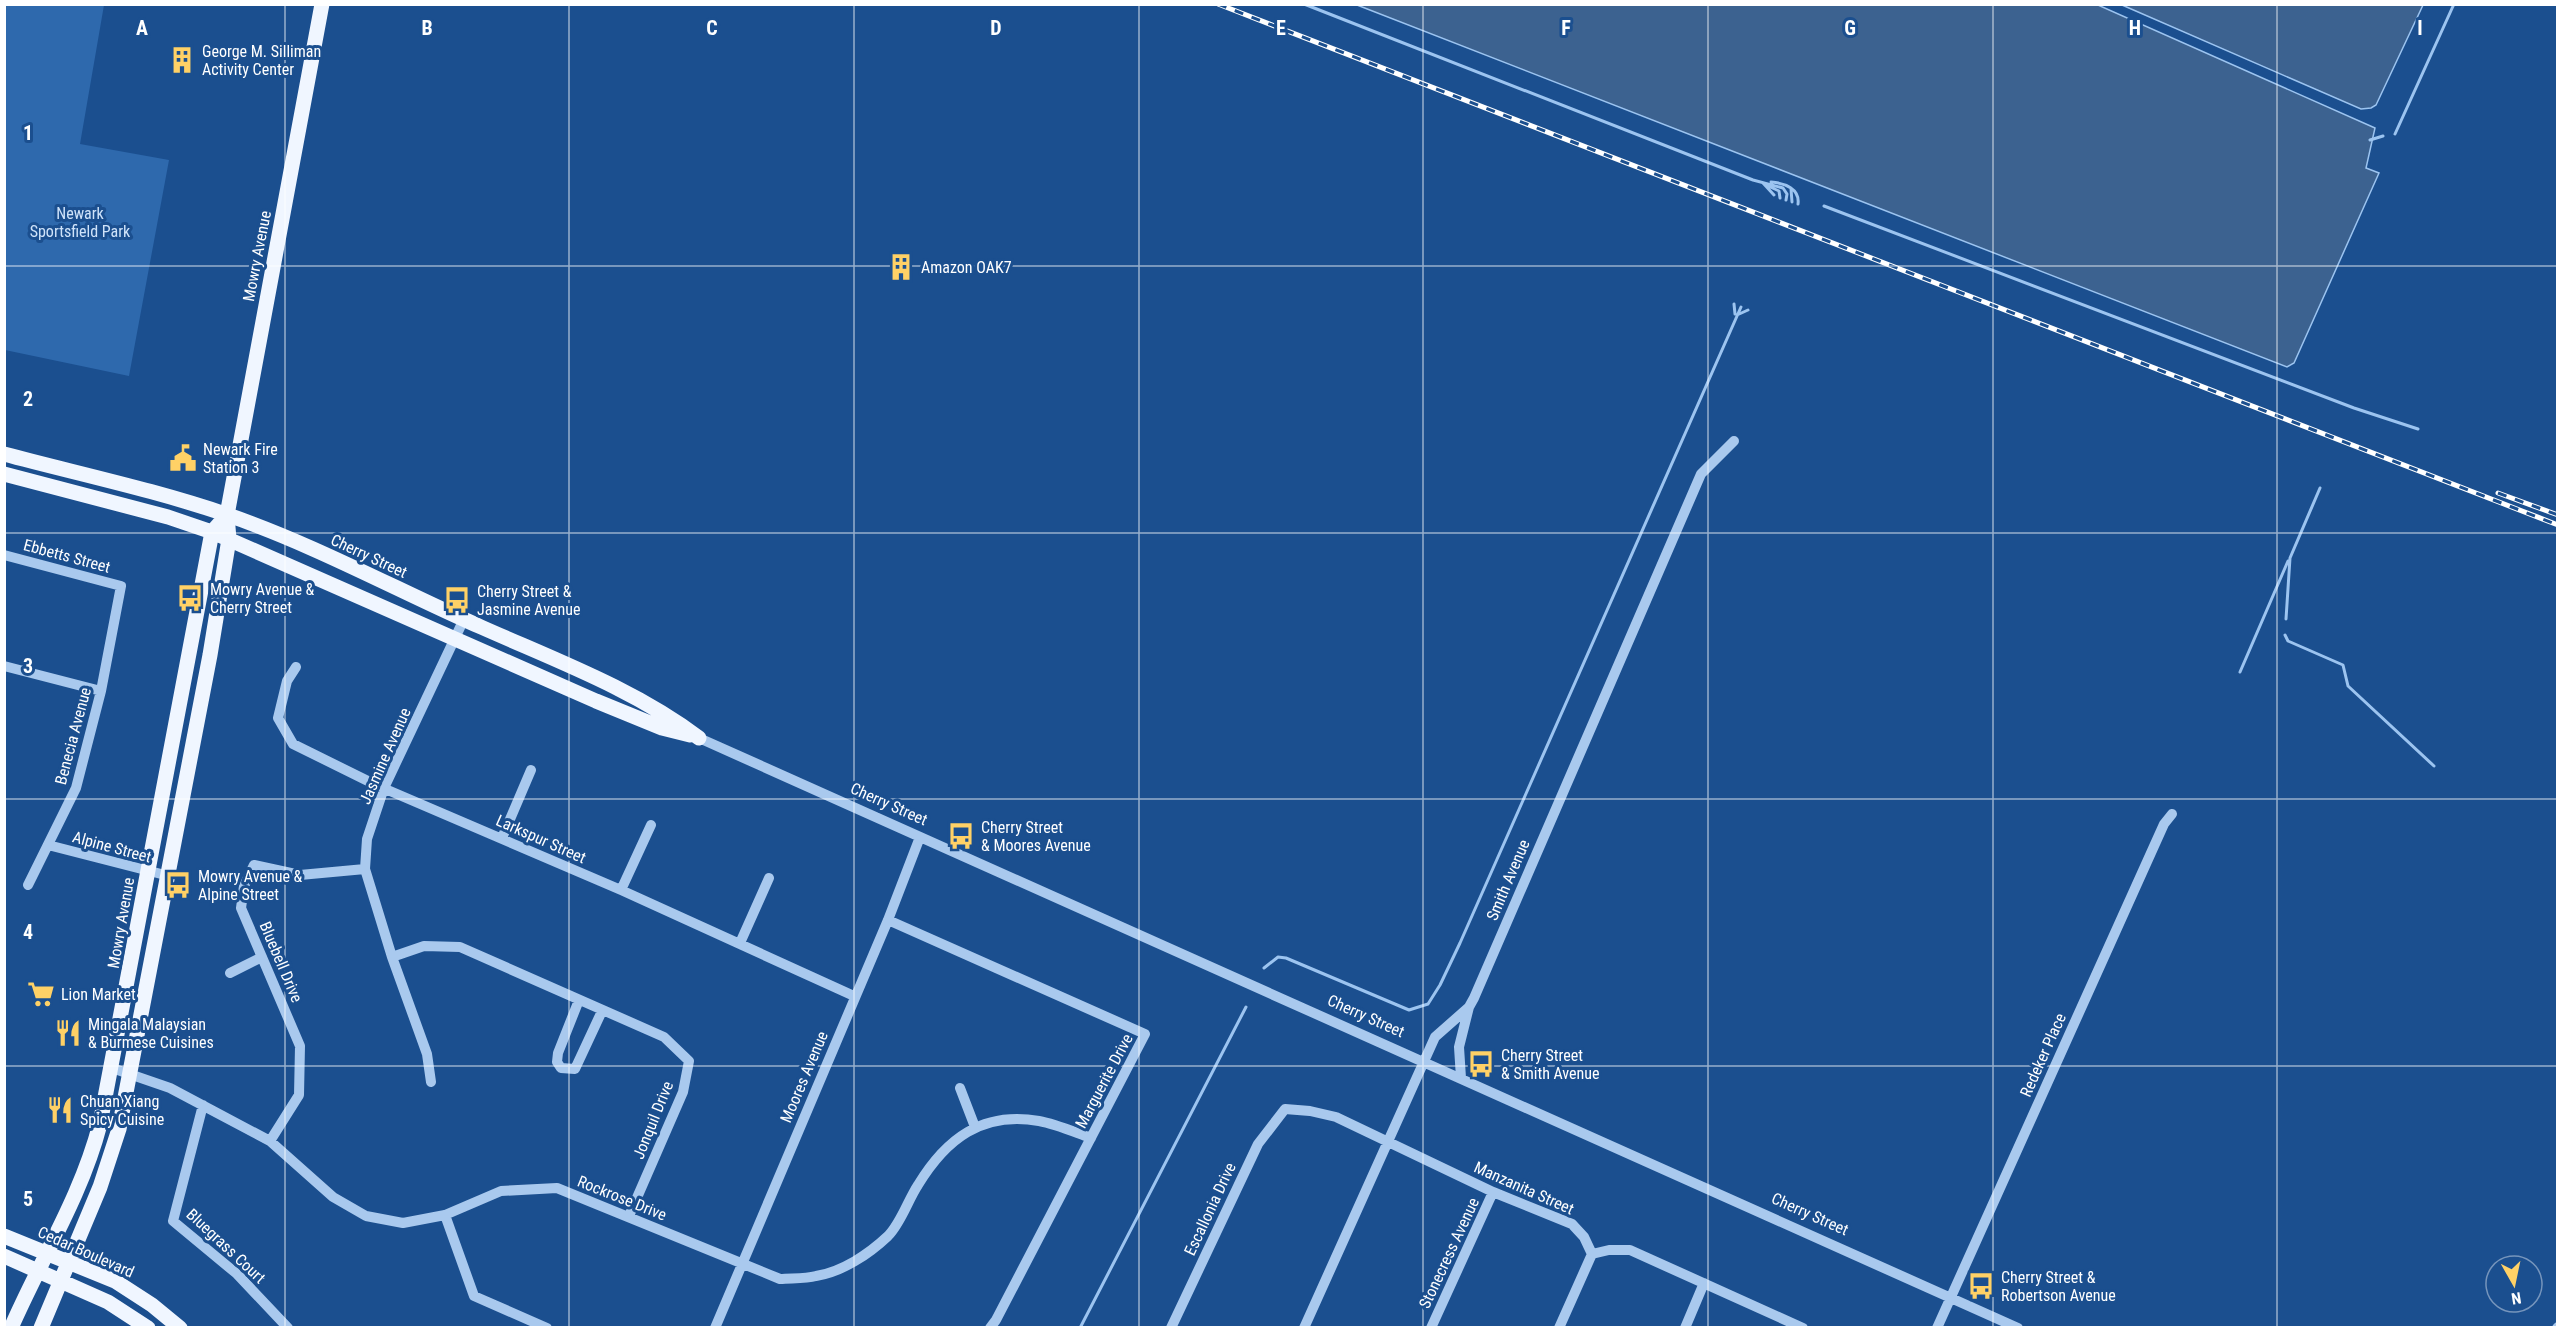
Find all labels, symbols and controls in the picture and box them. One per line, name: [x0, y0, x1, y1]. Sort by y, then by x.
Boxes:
text: A: [136, 16, 148, 40]
text: B: [421, 16, 433, 40]
text: C: [706, 16, 718, 40]
text: D: [990, 16, 1002, 40]
text: E: [1276, 16, 1286, 40]
text: F: [1561, 16, 1571, 40]
text: G: [1844, 16, 1856, 40]
text: H: [2129, 16, 2141, 40]
text: I: [2417, 16, 2423, 40]
place label: George M. Silliman Activity Center: [202, 42, 321, 79]
building icon: George M. Silliman Activity Center: [167, 45, 197, 75]
text: 1: [23, 121, 33, 145]
park label: Newark Sportsfield Park: [30, 204, 131, 241]
street label: Mowry Avenue: [239, 209, 275, 303]
building icon: Amazon OAK7: [886, 252, 916, 282]
place label: Amazon OAK7: [921, 258, 1012, 277]
text: 2: [23, 387, 33, 411]
place label: Newark Fire Station 3: [203, 440, 278, 477]
public building icon: Newark Fire Station 3: [168, 443, 198, 473]
street label: Cherry Street: [328, 530, 410, 582]
street label: Ebbetts Street: [21, 535, 113, 577]
place label: Mowry Avenue & Cherry Street: [210, 580, 315, 617]
place label: Cherry Street & Jasmine Avenue: [477, 582, 580, 619]
bus stop icon: Mowry Avenue & Cherry Street: [175, 583, 205, 613]
bus stop icon: Cherry Street & Jasmine Avenue: [442, 585, 472, 615]
text: 3: [23, 654, 33, 678]
street label: Benecia Avenue: [51, 685, 95, 787]
street label: Jasmine Avenue: [355, 705, 415, 807]
street label: Cherry Street: [848, 779, 931, 829]
street label: Larkspur Street: [493, 811, 589, 867]
place label: Cherry Street & Moores Avenue: [981, 818, 1091, 855]
bus stop icon: Cherry Street & Moores Avenue: [946, 821, 976, 851]
street label: Alpine Street: [70, 827, 154, 867]
street label: Smith Avenue: [1482, 837, 1534, 923]
place label: Mowry Avenue & Alpine Street: [198, 867, 303, 904]
bus stop icon: Mowry Avenue & Alpine Street: [163, 870, 193, 900]
street label: Mowry Avenue: [104, 876, 138, 970]
street label: Bluebell Drive: [255, 919, 307, 1005]
text: 4: [23, 920, 33, 944]
supermarket icon: Lion Market: [26, 979, 56, 1009]
place label: Lion Market: [61, 985, 136, 1004]
street label: Cherry Street: [1325, 991, 1408, 1041]
street label: Redeker Place: [2016, 1010, 2070, 1100]
place label: Mingala Malaysian & Burmese Cuisines: [88, 1015, 214, 1052]
restaurant icon: Mingala Malaysian & Burmese Cuisines: [53, 1018, 83, 1048]
street label: Moores Avenue: [776, 1028, 832, 1126]
street label: Marguerite Drive: [1071, 1031, 1137, 1131]
place label: Cherry Street & Smith Avenue: [1501, 1046, 1600, 1083]
bus stop icon: Cherry Street & Smith Avenue: [1466, 1049, 1496, 1079]
street label: Jonquil Drive: [629, 1078, 677, 1162]
place label: Chuan Xiang Spicy Cuisine: [80, 1092, 164, 1129]
restaurant icon: Chuan Xiang Spicy Cuisine: [45, 1095, 75, 1125]
street label: Manzanita Street: [1471, 1158, 1577, 1219]
street label: Escallonia Drive: [1180, 1160, 1240, 1258]
street label: Rockrose Drive: [575, 1172, 669, 1224]
text: 5: [23, 1187, 33, 1211]
street label: Cherry Street: [1769, 1189, 1852, 1239]
street label: Stonecress Avenue: [1415, 1195, 1483, 1311]
street label: Bluegrass Court: [183, 1205, 270, 1288]
street label: Cedar Boulevard: [35, 1222, 137, 1282]
north arrow: [2484, 1254, 2544, 1314]
place label: Cherry Street & Robertson Avenue: [2001, 1268, 2116, 1305]
bus stop icon: Cherry Street & Robertson Avenue: [1966, 1271, 1996, 1301]
text: N: [2510, 1288, 2523, 1308]

